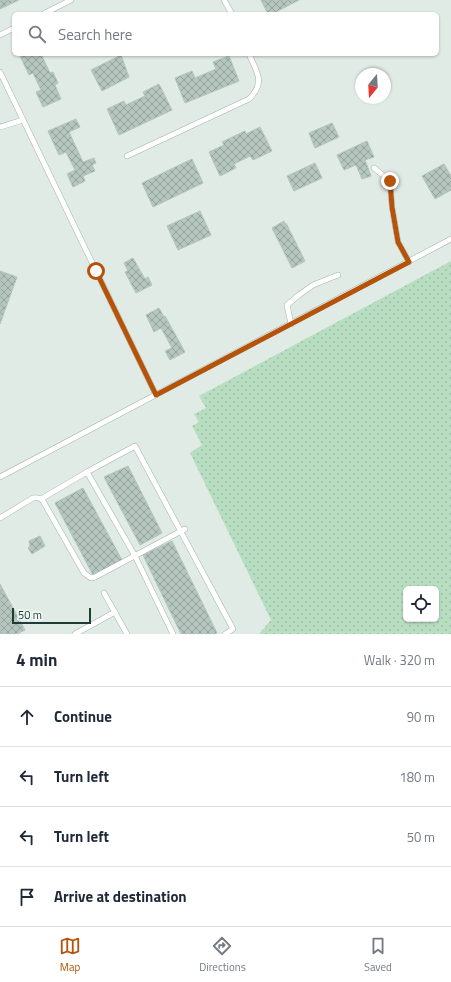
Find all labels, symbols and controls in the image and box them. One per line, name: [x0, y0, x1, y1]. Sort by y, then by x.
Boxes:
search box: [12, 12, 439, 56]
icon: search: [26, 23, 48, 45]
text: Search here: [58, 23, 132, 46]
north arrow: [355, 68, 391, 104]
route end: [381, 172, 399, 190]
route start: [87, 262, 105, 280]
map controls: [403, 586, 439, 622]
button: locate: [403, 586, 439, 622]
scale bar: [12, 606, 91, 625]
text: 50 m: [18, 607, 42, 623]
text: 4 min: [16, 647, 57, 673]
text: Walk · 320 m: [364, 650, 435, 670]
text: Continue: [54, 705, 112, 728]
icon: ahead: [16, 706, 38, 728]
text: 90 m: [407, 707, 435, 727]
text: Turn left: [54, 765, 109, 788]
icon: left: [16, 766, 38, 788]
text: 180 m: [399, 767, 435, 787]
text: Turn left: [54, 825, 109, 848]
icon: left: [16, 826, 38, 848]
text: 50 m: [407, 827, 435, 847]
text: Arrive at destination: [54, 885, 187, 908]
icon: arrive: [16, 886, 38, 908]
tab: Map: [59, 935, 81, 975]
tab: Directions: [199, 935, 246, 975]
tab: Saved: [364, 935, 392, 975]

